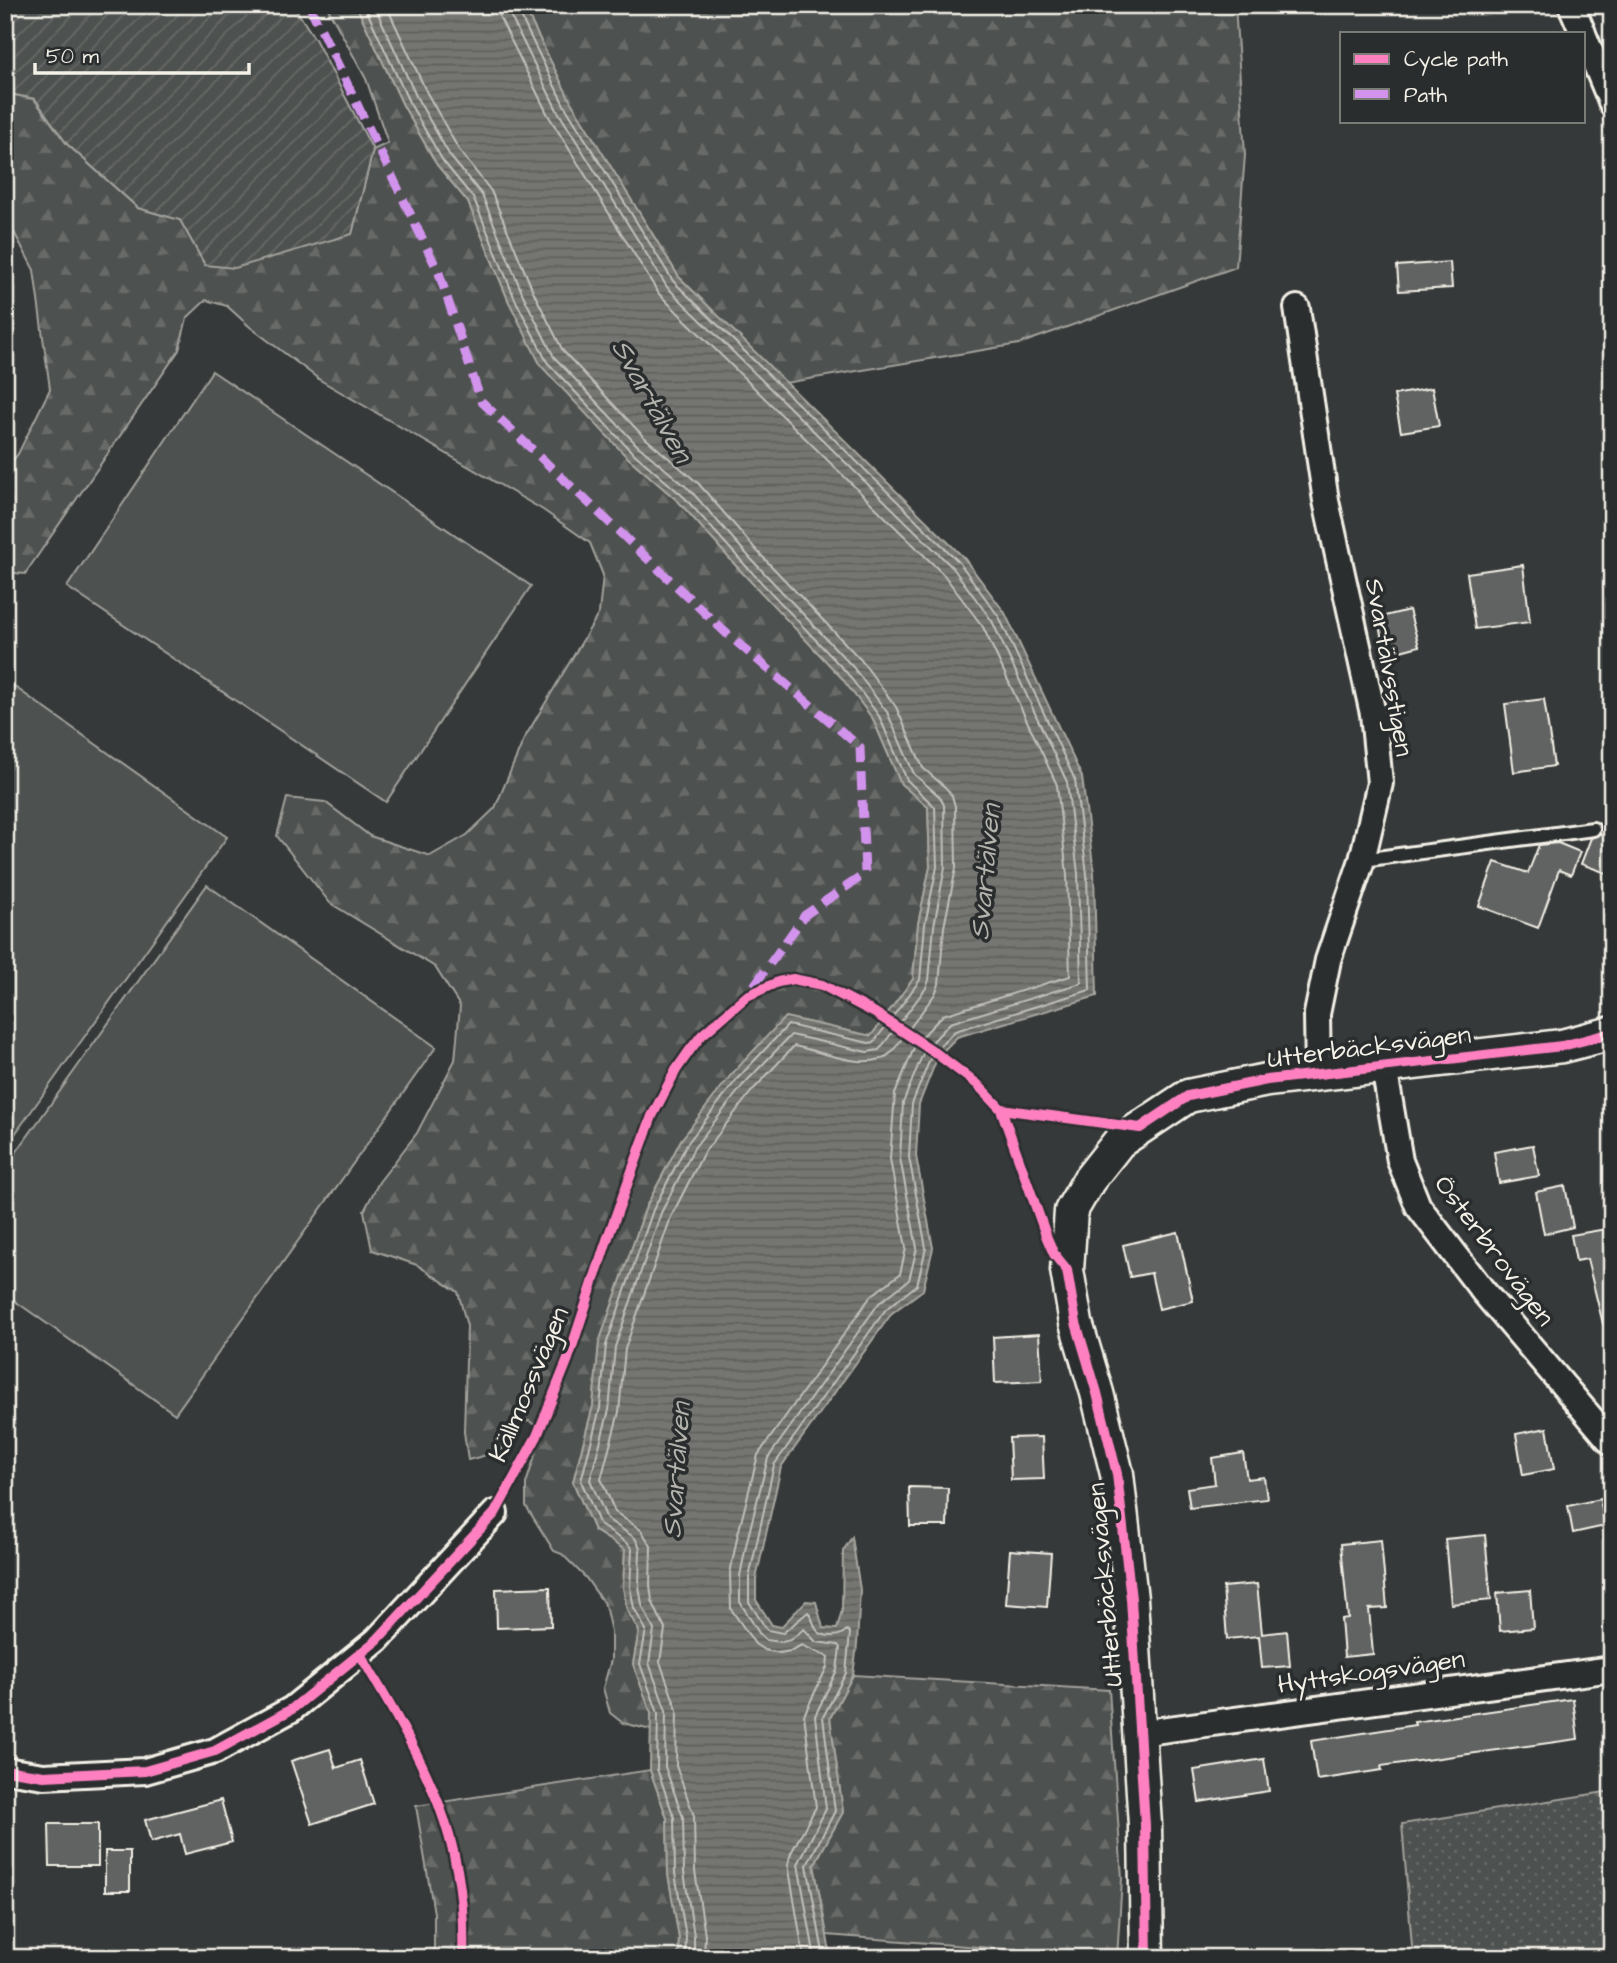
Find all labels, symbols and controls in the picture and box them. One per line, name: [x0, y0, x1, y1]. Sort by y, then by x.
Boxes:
scale bar: [35, 32, 248, 76]
legend: [1340, 32, 1586, 122]
text: 50 m: [46, 42, 100, 71]
text: Cycle path: [1404, 45, 1509, 76]
text: Path: [1404, 81, 1448, 110]
water label: Svartälven: [602, 332, 703, 471]
street label: Svartälvsstigen: [1354, 575, 1422, 759]
water label: Svartälven: [960, 801, 1011, 941]
street label: Utterbäcksvägen: [1265, 1017, 1473, 1079]
street label: Österbrovägen: [1424, 1168, 1563, 1335]
street label: Källmossvägen: [480, 1301, 580, 1468]
water label: Svartälven: [652, 1399, 701, 1539]
street label: Utterbäcksvägen: [1078, 1481, 1134, 1688]
street label: Hyttskogsvägen: [1275, 1641, 1467, 1705]

